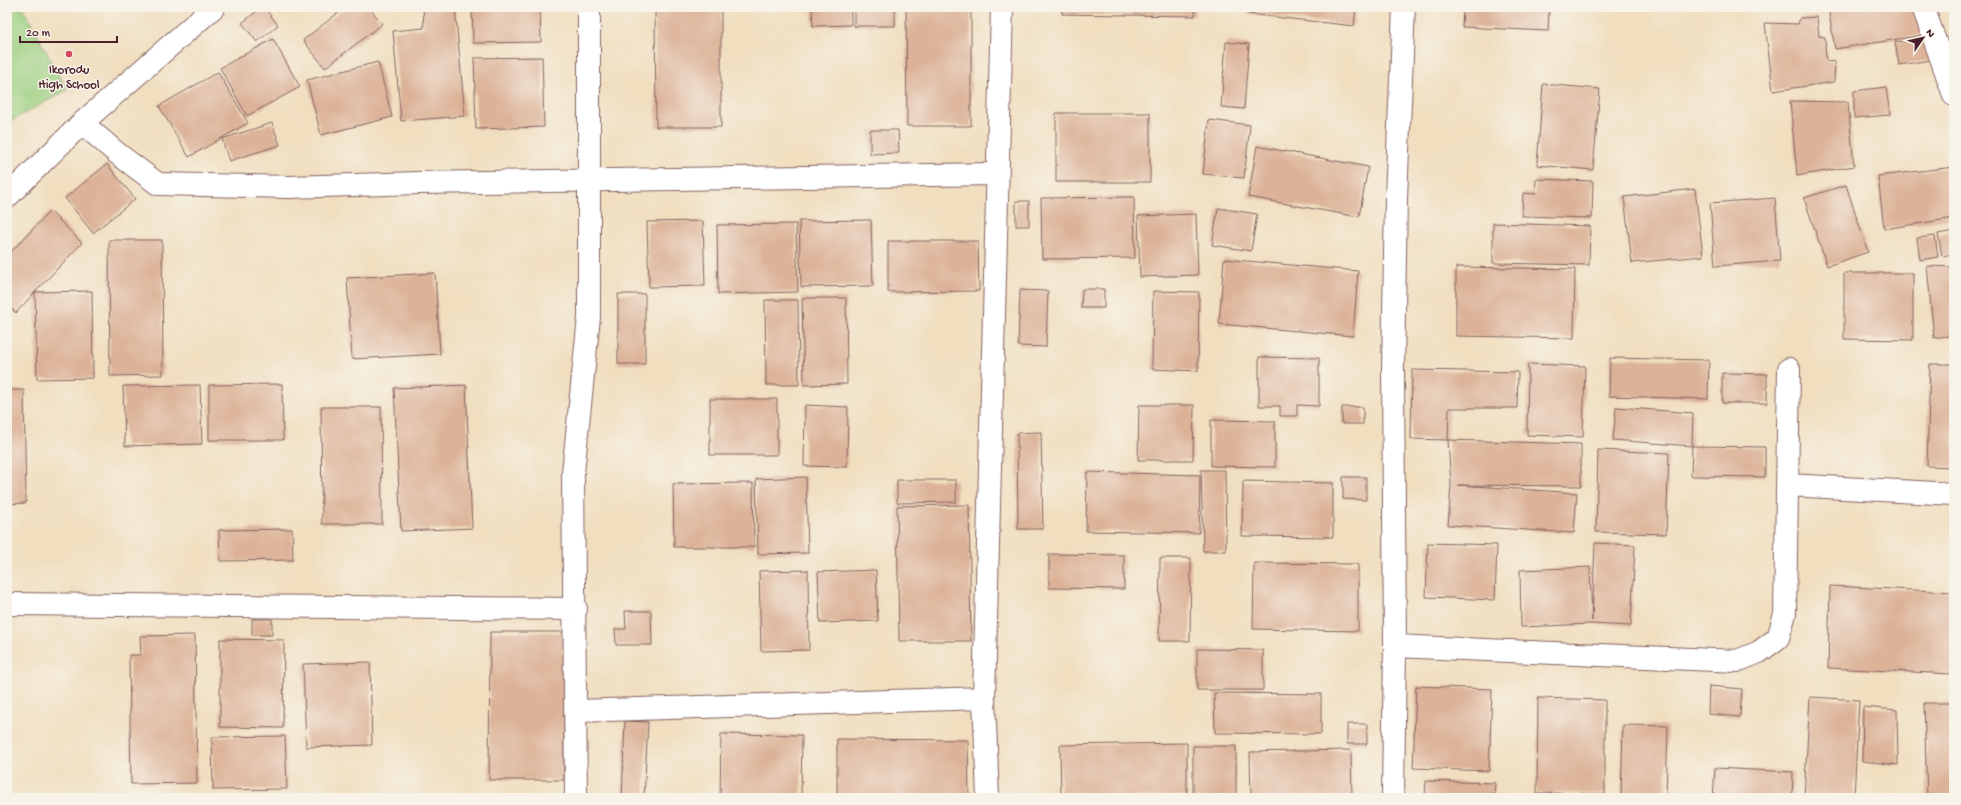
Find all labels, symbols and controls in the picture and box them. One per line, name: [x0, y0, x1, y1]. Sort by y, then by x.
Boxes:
scale bar: [20, 18, 117, 44]
north arrow: [1903, 18, 1943, 58]
text: 20 m: [26, 27, 51, 41]
text: N: [1923, 27, 1937, 40]
marker: Ikorodu High School: [64, 49, 74, 59]
place label: Ikorodu High School: [38, 63, 100, 93]

